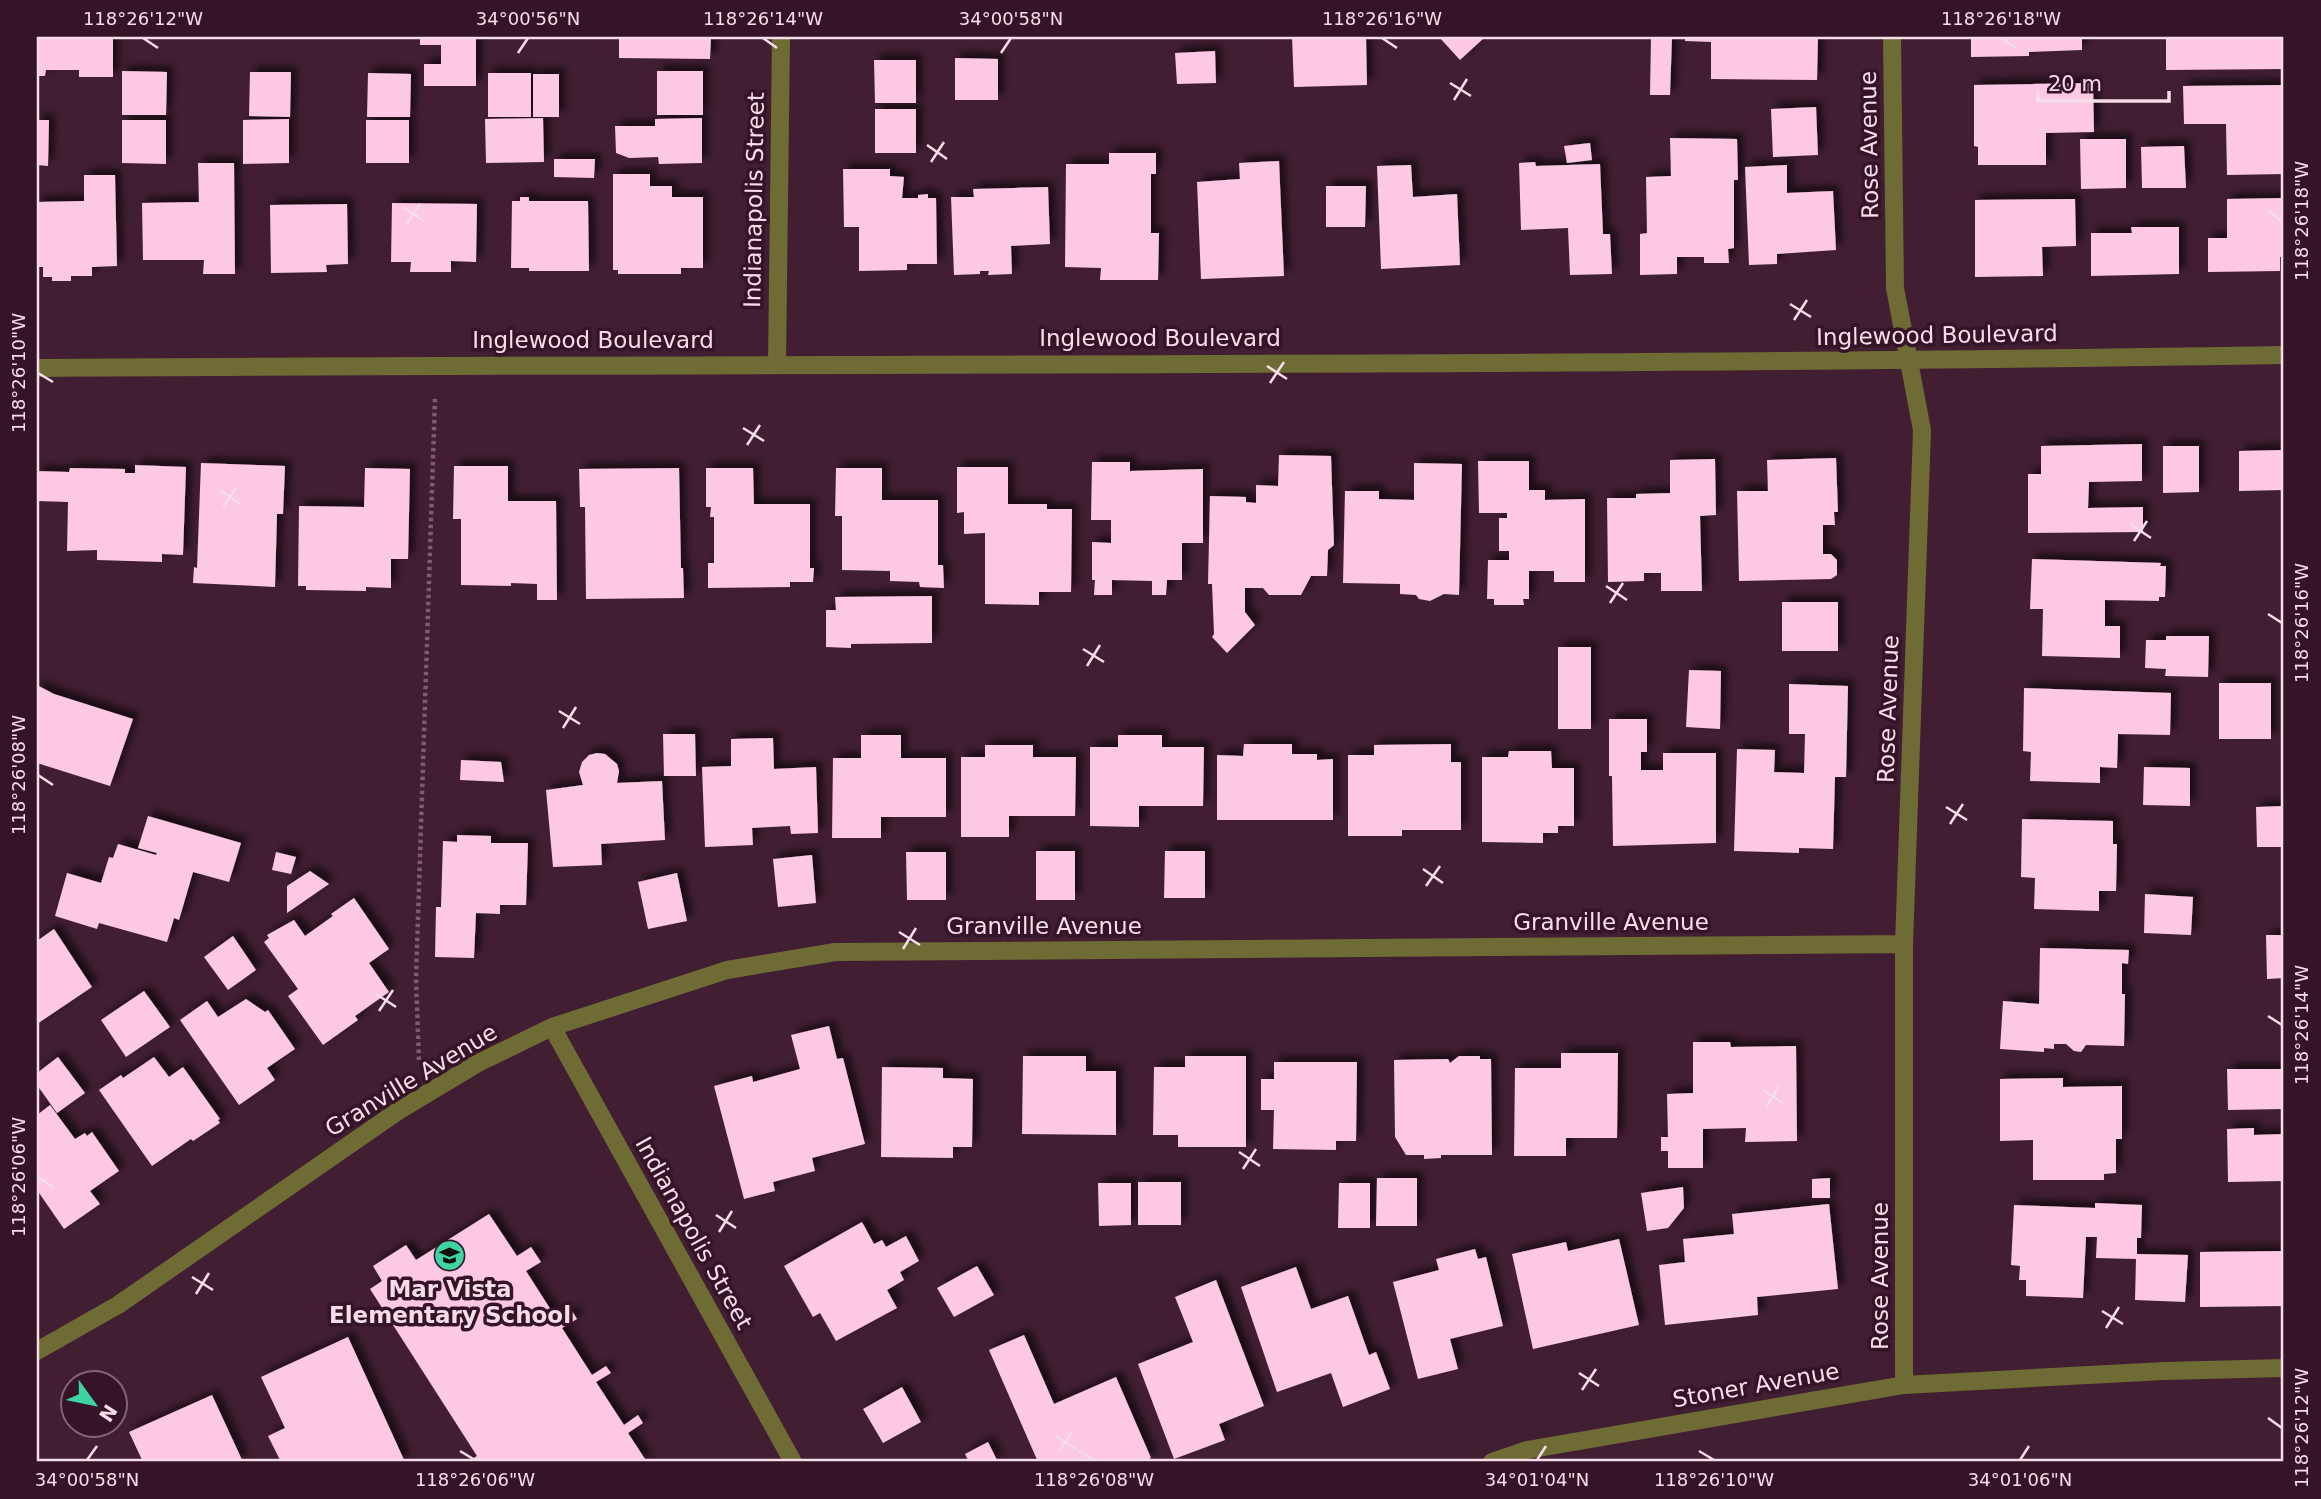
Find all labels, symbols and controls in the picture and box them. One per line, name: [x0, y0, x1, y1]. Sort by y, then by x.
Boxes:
text: 118°26'12"W: [83, 8, 203, 29]
text: 34°00'56"N: [476, 8, 580, 29]
text: 118°26'14"W: [703, 8, 823, 29]
text: 34°00'58"N: [959, 8, 1063, 29]
text: 118°26'16"W: [1322, 8, 1442, 29]
text: 118°26'18"W: [1941, 8, 2061, 29]
scale bar: [2038, 60, 2169, 104]
street label: Rose Avenue: [1855, 71, 1883, 219]
text: 20 m: [2048, 72, 2102, 96]
street label: Indianapolis Street: [739, 92, 769, 308]
text: 118°26'18"W: [2291, 161, 2312, 281]
text: 118°26'10"W: [8, 313, 29, 433]
street label: Inglewood Boulevard: [1816, 320, 2058, 350]
street label: Inglewood Boulevard: [1039, 325, 1281, 351]
street label: Inglewood Boulevard: [472, 327, 714, 353]
text: 118°26'16"W: [2291, 563, 2312, 683]
street label: Rose Avenue: [1872, 635, 1904, 783]
text: 118°26'08"W: [8, 715, 29, 835]
street label: Granville Avenue: [1513, 909, 1709, 935]
street label: Granville Avenue: [946, 913, 1142, 939]
text: 118°26'14"W: [2291, 965, 2312, 1085]
street label: Granville Avenue: [320, 1018, 502, 1142]
text: 118°26'06"W: [8, 1117, 29, 1237]
street label: Indianapolis Street: [630, 1132, 758, 1334]
street label: Rose Avenue: [1867, 1202, 1893, 1350]
school or university icon: Mar Vista Elementary School: [433, 1238, 467, 1272]
place label: Mar Vista Elementary School: [329, 1276, 571, 1328]
street label: Stoner Avenue: [1671, 1358, 1841, 1412]
text: 118°26'12"W: [2291, 1368, 2312, 1488]
north arrow: [60, 1370, 130, 1440]
text: N: [95, 1401, 122, 1426]
text: 34°00'58"N: [35, 1469, 139, 1490]
text: 118°26'06"W: [415, 1469, 535, 1490]
text: 118°26'08"W: [1034, 1469, 1154, 1490]
text: 34°01'04"N: [1485, 1469, 1589, 1490]
text: 118°26'10"W: [1654, 1469, 1774, 1490]
text: 34°01'06"N: [1968, 1469, 2072, 1490]

